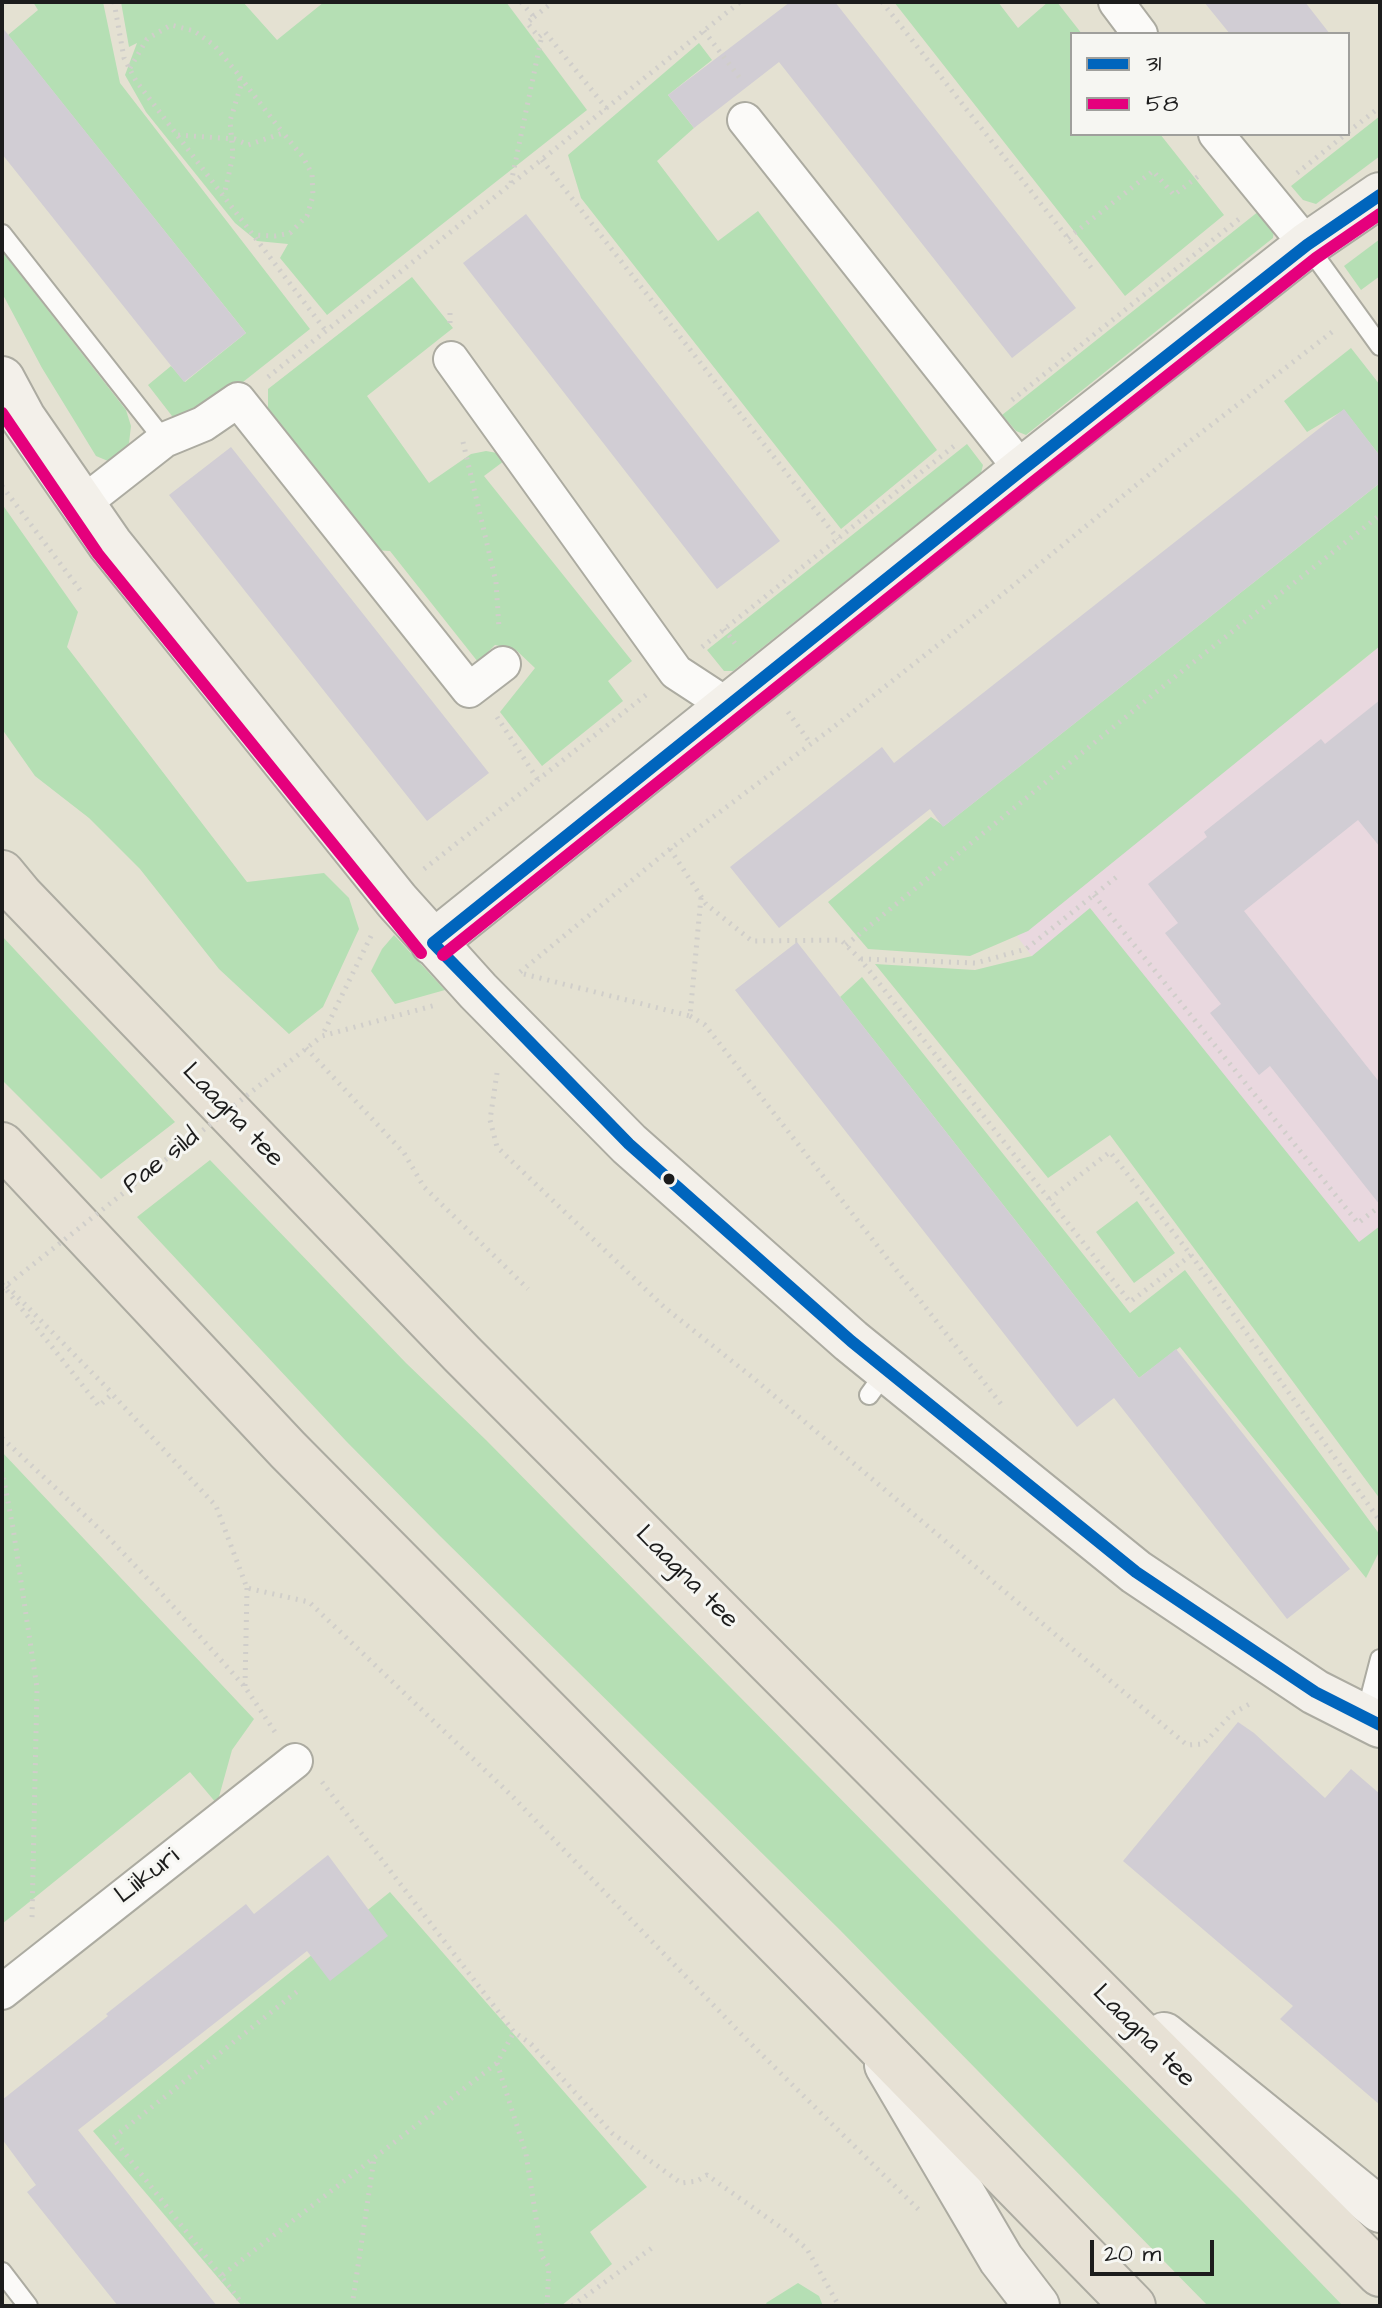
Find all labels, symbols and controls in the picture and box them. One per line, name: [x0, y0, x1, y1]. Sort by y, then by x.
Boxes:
legend: [1070, 32, 1350, 136]
text: 31: [1146, 47, 1161, 81]
text: 58: [1146, 87, 1179, 121]
street label: Laagna tee: [175, 1057, 289, 1175]
street label: Pae sild: [117, 1122, 207, 1202]
unlabelled marker: [661, 1171, 677, 1187]
street label: Laagna tee: [628, 1520, 744, 1636]
street label: Liikuri: [110, 1842, 186, 1912]
street label: Laagna tee: [1085, 1979, 1201, 2095]
scale bar: [1094, 2224, 1218, 2274]
text: 20 m: [1104, 2237, 1161, 2271]

